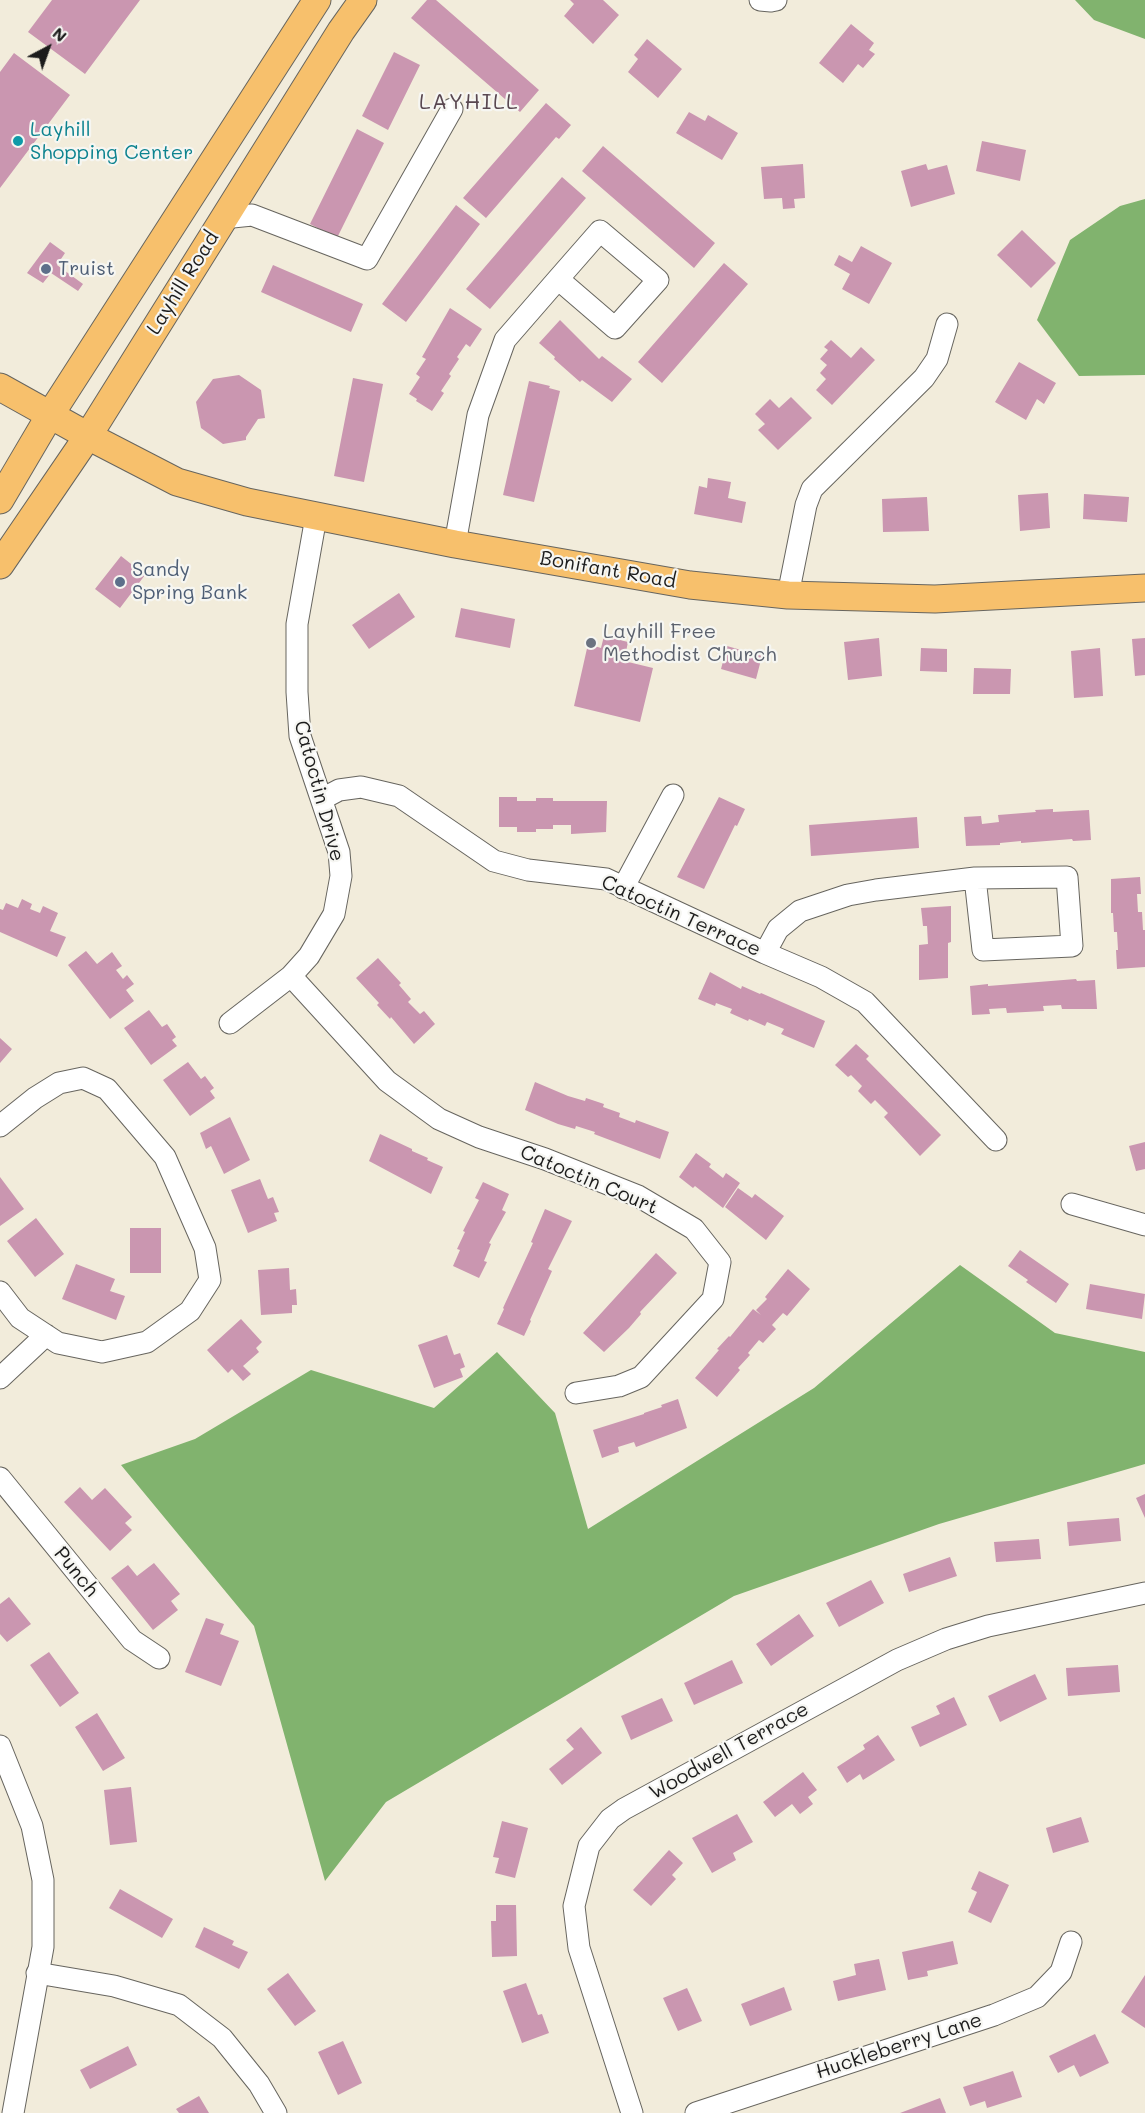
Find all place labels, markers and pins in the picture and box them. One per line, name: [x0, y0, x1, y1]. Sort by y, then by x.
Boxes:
place label: Layhill Shopping Center: [30, 118, 193, 165]
marker: Layhill Shopping Center: [11, 134, 25, 148]
place label: Truist: [58, 257, 115, 281]
marker: Truist: [39, 262, 53, 276]
place label: Sandy Spring Bank: [132, 558, 247, 605]
marker: Sandy Spring Bank: [113, 575, 127, 589]
place label: Layhill Free Methodist Church: [603, 620, 777, 667]
marker: Layhill Free Methodist Church: [584, 636, 598, 650]

